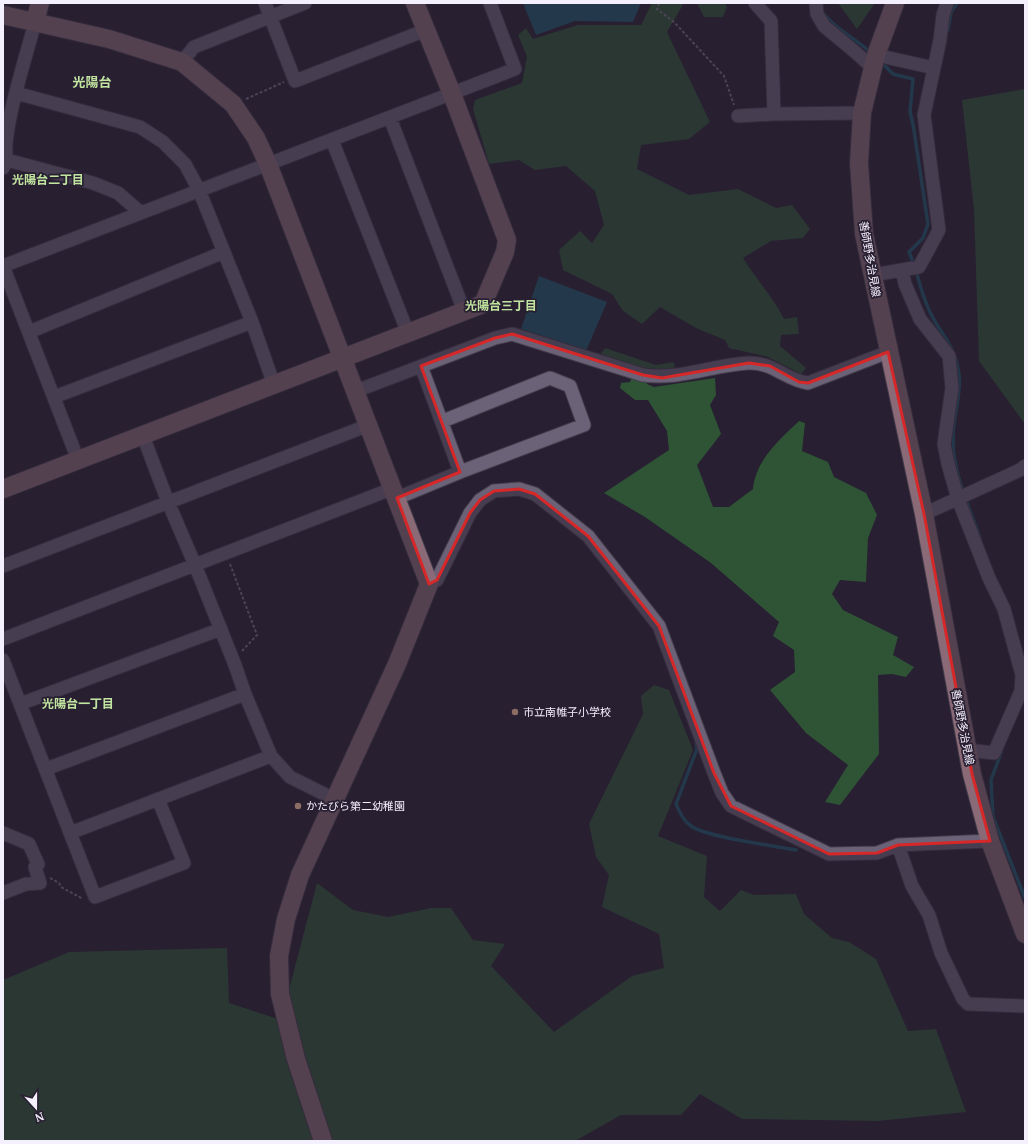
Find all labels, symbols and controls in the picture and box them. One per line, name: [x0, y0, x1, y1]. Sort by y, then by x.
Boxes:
district label: 光陽台: [72, 73, 112, 91]
district label: 光陽台二丁目: [12, 172, 84, 187]
street label: 善師野多治見線: [856, 220, 884, 298]
district label: 光陽台三丁目: [465, 298, 537, 313]
street label: 善師野多治見線: [949, 688, 977, 766]
district label: 光陽台一丁目: [42, 696, 114, 711]
place label: 市立南帷子小学校: [523, 705, 611, 719]
marker: 市立南帷子小学校: [510, 707, 520, 717]
place label: かたびら第二幼稚園: [306, 799, 405, 813]
marker: かたびら第二幼稚園: [293, 801, 303, 811]
north arrow: [16, 1088, 56, 1128]
text: N: [33, 1109, 46, 1126]

